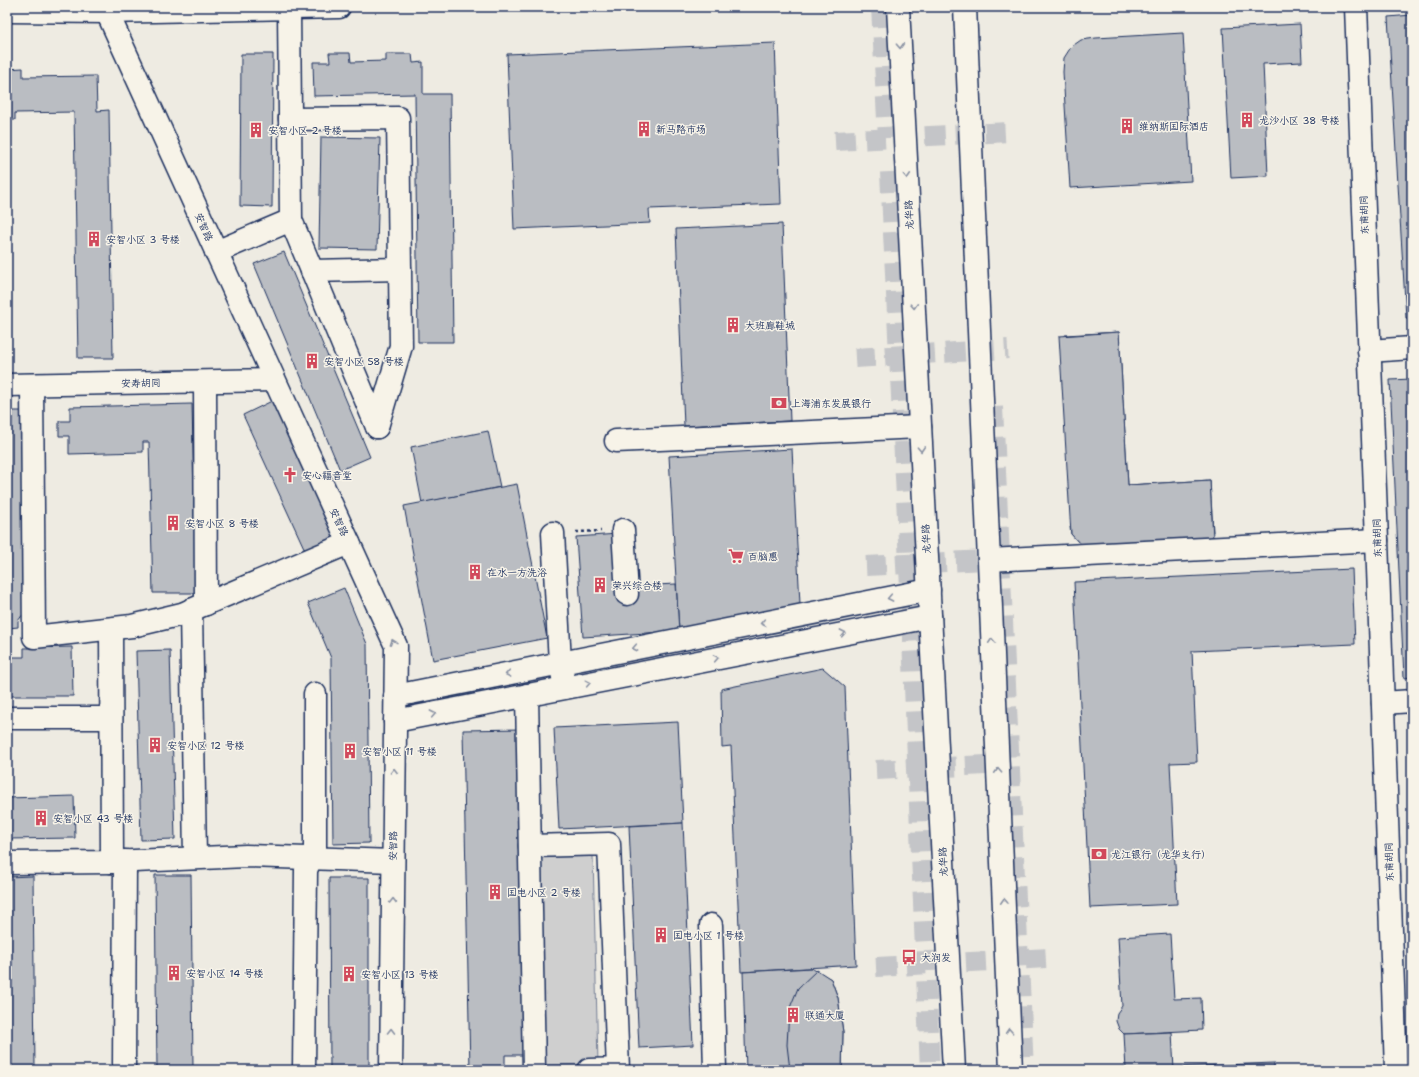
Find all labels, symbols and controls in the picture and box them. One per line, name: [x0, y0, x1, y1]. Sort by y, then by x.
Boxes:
one-way arrow: [895, 43, 904, 49]
building icon: 龙沙小区 38 号楼: [1238, 111, 1256, 129]
place label: 龙沙小区 38 号楼: [1259, 114, 1340, 127]
building icon: 维纳斯国际酒店: [1118, 117, 1136, 135]
building icon: 新马路市场: [635, 120, 653, 138]
place label: 维纳斯国际酒店: [1139, 120, 1209, 133]
building icon: 安智小区 2 号楼: [247, 121, 265, 139]
place label: 新马路市场: [656, 123, 706, 136]
place label: 安智小区 2 号楼: [268, 124, 342, 137]
one-way arrow: [902, 173, 911, 179]
street label: 东甫胡同: [1357, 195, 1371, 235]
street label: 龙华路: [902, 200, 916, 230]
street label: 安智路: [192, 211, 216, 243]
building icon: 安智小区 3 号楼: [85, 230, 103, 248]
place label: 安智小区 3 号楼: [106, 233, 180, 246]
one-way arrow: [909, 303, 918, 309]
building icon: 大班廊鞋城: [724, 316, 742, 334]
place label: 大班廊鞋城: [745, 319, 795, 332]
building icon: 安智小区 58 号楼: [303, 352, 321, 370]
place label: 安智小区 58 号楼: [324, 355, 404, 368]
street label: 安寿胡同: [121, 376, 161, 390]
bank icon: 上海浦东发展银行: [770, 394, 788, 412]
place label: 上海浦东发展银行: [791, 397, 871, 410]
one-way arrow: [917, 446, 926, 452]
church icon: 安心福音堂: [281, 466, 299, 484]
place label: 安心福音堂: [302, 469, 352, 482]
street label: 安智路: [327, 506, 351, 538]
building icon: 安智小区 8 号楼: [164, 514, 182, 532]
place label: 安智小区 8 号楼: [185, 517, 259, 530]
street label: 东甫胡同: [1370, 518, 1384, 558]
street label: 龙华路: [919, 524, 933, 554]
supermarket icon: 百脑惠: [727, 547, 745, 565]
place label: 百脑惠: [748, 550, 778, 563]
building icon: 在水一方洗浴: [466, 563, 484, 581]
place label: 在水一方洗浴: [487, 566, 547, 579]
building icon: 荣兴综合楼: [591, 576, 609, 594]
place label: 荣兴综合楼: [612, 579, 662, 592]
one-way arrow: [887, 593, 894, 601]
one-way arrow: [760, 618, 766, 627]
one-way arrow: [840, 630, 846, 638]
one-way arrow: [390, 638, 398, 645]
one-way arrow: [988, 638, 997, 644]
one-way arrow: [632, 644, 639, 652]
one-way arrow: [713, 655, 719, 663]
one-way arrow: [505, 669, 511, 677]
one-way arrow: [585, 680, 591, 688]
one-way arrow: [430, 710, 436, 719]
building icon: 安智小区 12 号楼: [146, 736, 164, 754]
place label: 安智小区 12 号楼: [167, 739, 244, 752]
building icon: 安智小区 11 号楼: [341, 742, 359, 760]
place label: 安智小区 11 号楼: [362, 745, 437, 758]
one-way arrow: [390, 768, 398, 774]
one-way arrow: [994, 768, 1002, 774]
building icon: 安智小区 43 号楼: [32, 809, 50, 827]
place label: 安智小区 43 号楼: [53, 812, 133, 825]
street label: 安智路: [386, 831, 400, 861]
street label: 东甫胡同: [1382, 842, 1396, 882]
bank icon: 龙江银行（龙华支行）: [1090, 845, 1108, 863]
street label: 龙华路: [936, 847, 950, 877]
place label: 龙江银行（龙华支行）: [1111, 848, 1211, 861]
building icon: 国电小区 2 号楼: [486, 883, 504, 901]
place label: 国电小区 2 号楼: [507, 886, 581, 899]
one-way arrow: [389, 898, 397, 904]
one-way arrow: [999, 898, 1008, 904]
building icon: 国电小区 1 号楼: [652, 926, 670, 944]
place label: 国电小区 1 号楼: [673, 929, 744, 942]
bus stop icon: 大润发: [900, 948, 918, 966]
place label: 大润发: [921, 951, 951, 964]
building icon: 安智小区 14 号楼: [165, 964, 183, 982]
building icon: 安智小区 13 号楼: [340, 965, 358, 983]
place label: 安智小区 14 号楼: [186, 967, 264, 980]
place label: 安智小区 13 号楼: [361, 968, 439, 981]
building icon: 联通大厦: [784, 1006, 802, 1024]
place label: 联通大厦: [805, 1009, 845, 1022]
one-way arrow: [387, 1028, 395, 1034]
one-way arrow: [1005, 1028, 1014, 1034]

